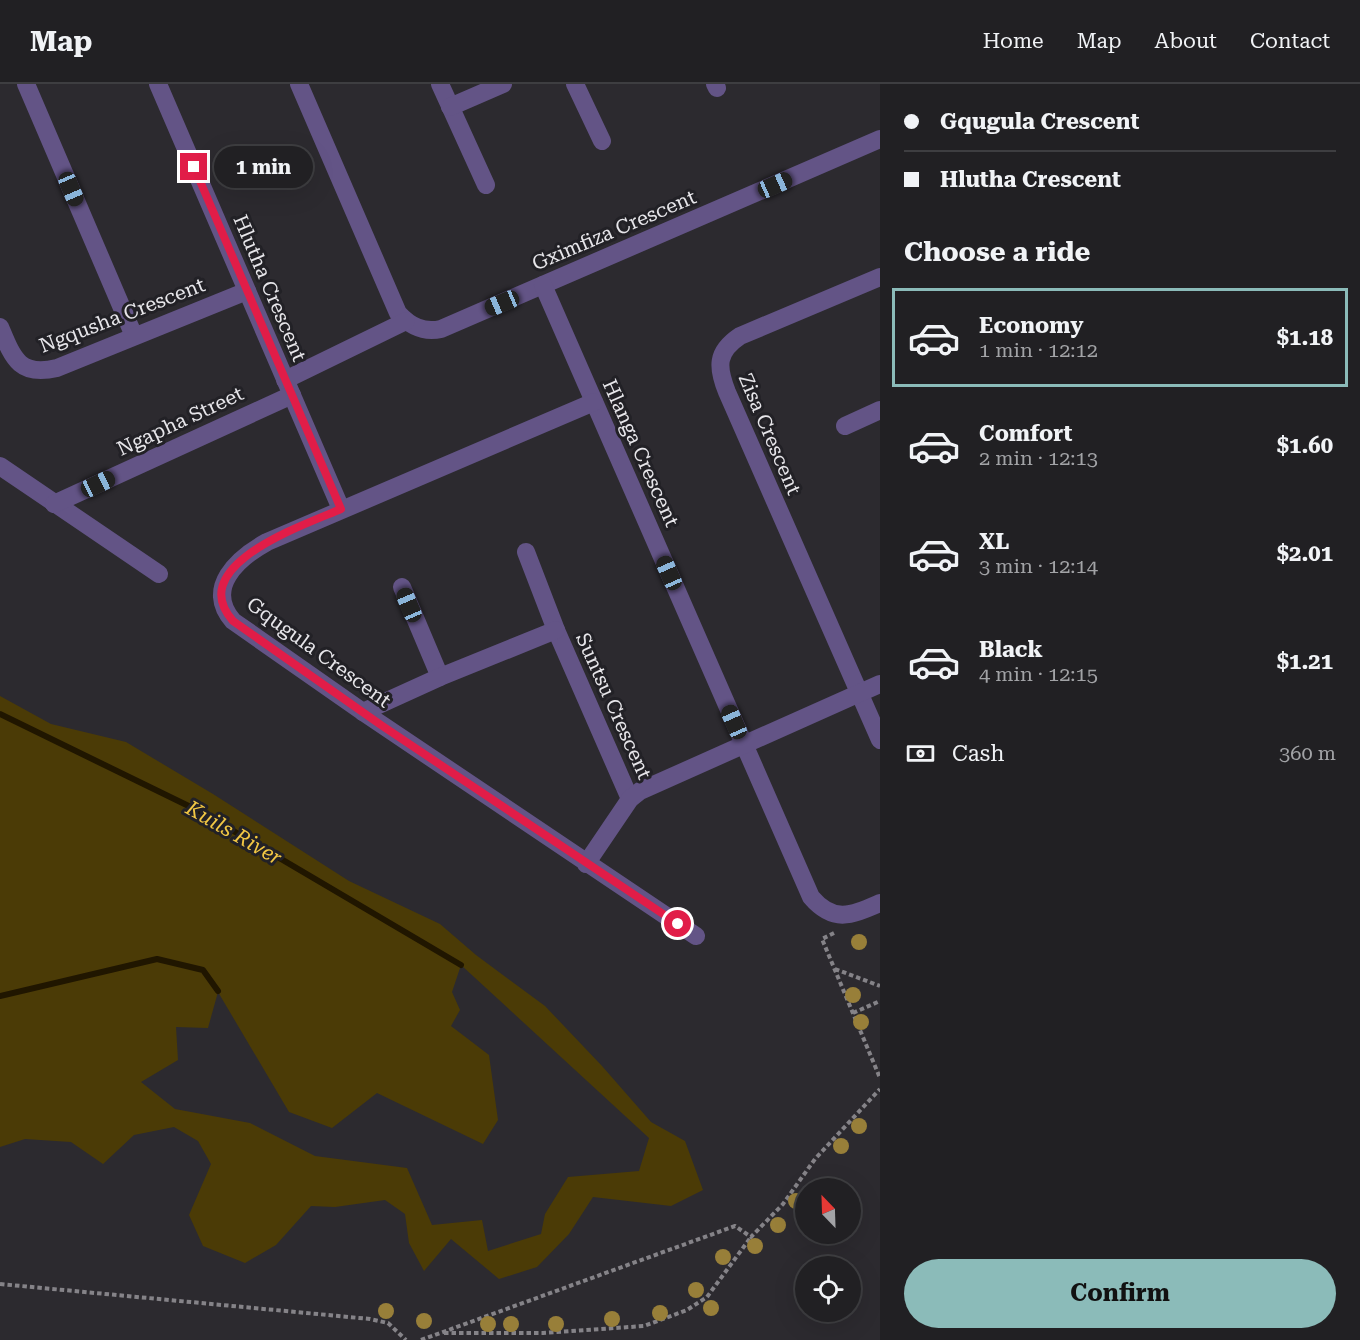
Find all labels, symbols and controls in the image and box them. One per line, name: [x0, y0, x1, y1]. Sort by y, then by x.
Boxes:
text: Map: [30, 25, 92, 58]
text: Home: [983, 29, 1044, 53]
text: Map: [1077, 29, 1122, 53]
text: About: [1155, 29, 1217, 53]
text: Contact: [1250, 29, 1330, 53]
text: Gqugula Crescent: [940, 109, 1139, 134]
callout: 1 min: [215, 146, 314, 188]
route end: [180, 153, 207, 180]
text: 1 min: [236, 155, 291, 179]
text: Hlutha Crescent: [940, 167, 1121, 192]
car: [56, 169, 86, 209]
car: [755, 169, 795, 201]
street label: Gximfiza Crescent: [528, 184, 700, 275]
street label: Hlutha Crescent: [228, 211, 312, 365]
text: Choose a ride: [904, 236, 1090, 268]
street label: Ngqusha Crescent: [36, 272, 209, 358]
car: [482, 288, 522, 318]
icon: car: [907, 311, 961, 365]
text: Economy: [979, 313, 1083, 338]
text: $1.18: [1277, 325, 1333, 350]
text: 1 min · 12:12: [979, 338, 1098, 362]
street label: Zisa Crescent: [734, 370, 807, 499]
street label: Hlanga Crescent: [598, 376, 684, 531]
street label: Ngapha Street: [113, 381, 248, 461]
icon: car: [907, 419, 961, 473]
text: Comfort: [979, 421, 1072, 446]
text: $1.60: [1277, 433, 1333, 458]
text: 2 min · 12:13: [979, 446, 1098, 470]
car: [78, 468, 118, 500]
icon: car: [907, 527, 961, 581]
text: XL: [979, 529, 1009, 554]
text: $2.01: [1277, 541, 1333, 566]
car: [653, 553, 685, 593]
text: 3 min · 12:14: [979, 554, 1098, 578]
car: [394, 585, 424, 625]
street label: Gqugula Crescent: [242, 592, 396, 713]
street label: Suntsu Crescent: [571, 629, 657, 783]
icon: car: [907, 635, 961, 689]
text: Black: [979, 637, 1043, 662]
text: $1.21: [1277, 649, 1333, 674]
text: 4 min · 12:15: [979, 662, 1098, 686]
car: [718, 702, 750, 742]
icon: cash: [904, 737, 937, 770]
text: Cash: [952, 741, 1004, 766]
text: 360 m: [1279, 741, 1336, 765]
water label: Kuils River: [181, 795, 286, 870]
route start: [664, 910, 691, 937]
north arrow: [795, 1178, 861, 1244]
map controls: [795, 1178, 861, 1322]
button: locate: [795, 1256, 861, 1322]
button: Confirm: [904, 1259, 1336, 1328]

